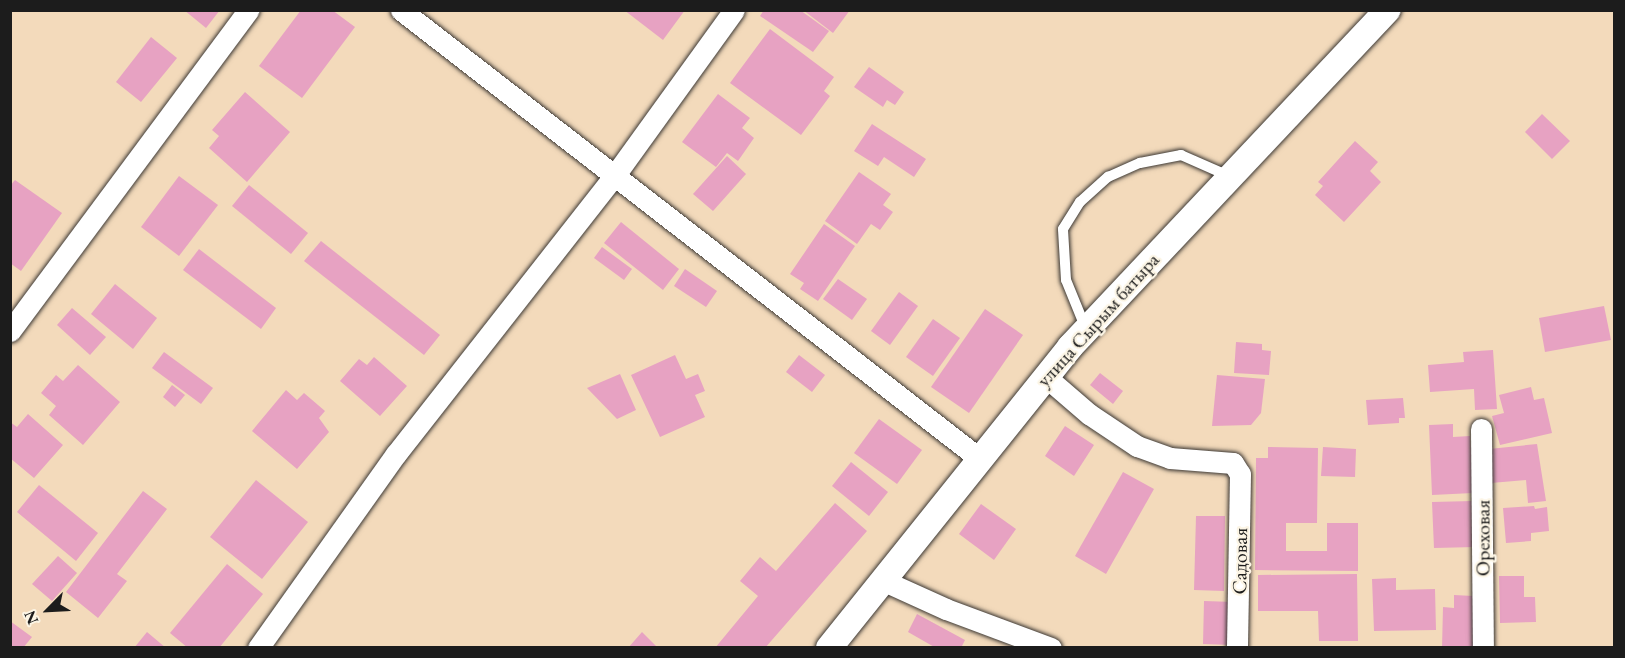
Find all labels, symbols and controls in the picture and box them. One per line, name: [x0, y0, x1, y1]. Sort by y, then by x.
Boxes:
street label: улица Сырым батыра: [1032, 248, 1164, 392]
street label: Ореховая: [1471, 500, 1495, 576]
street label: Садовая: [1227, 528, 1253, 594]
north arrow: [18, 580, 78, 640]
text: N: [19, 607, 43, 628]

